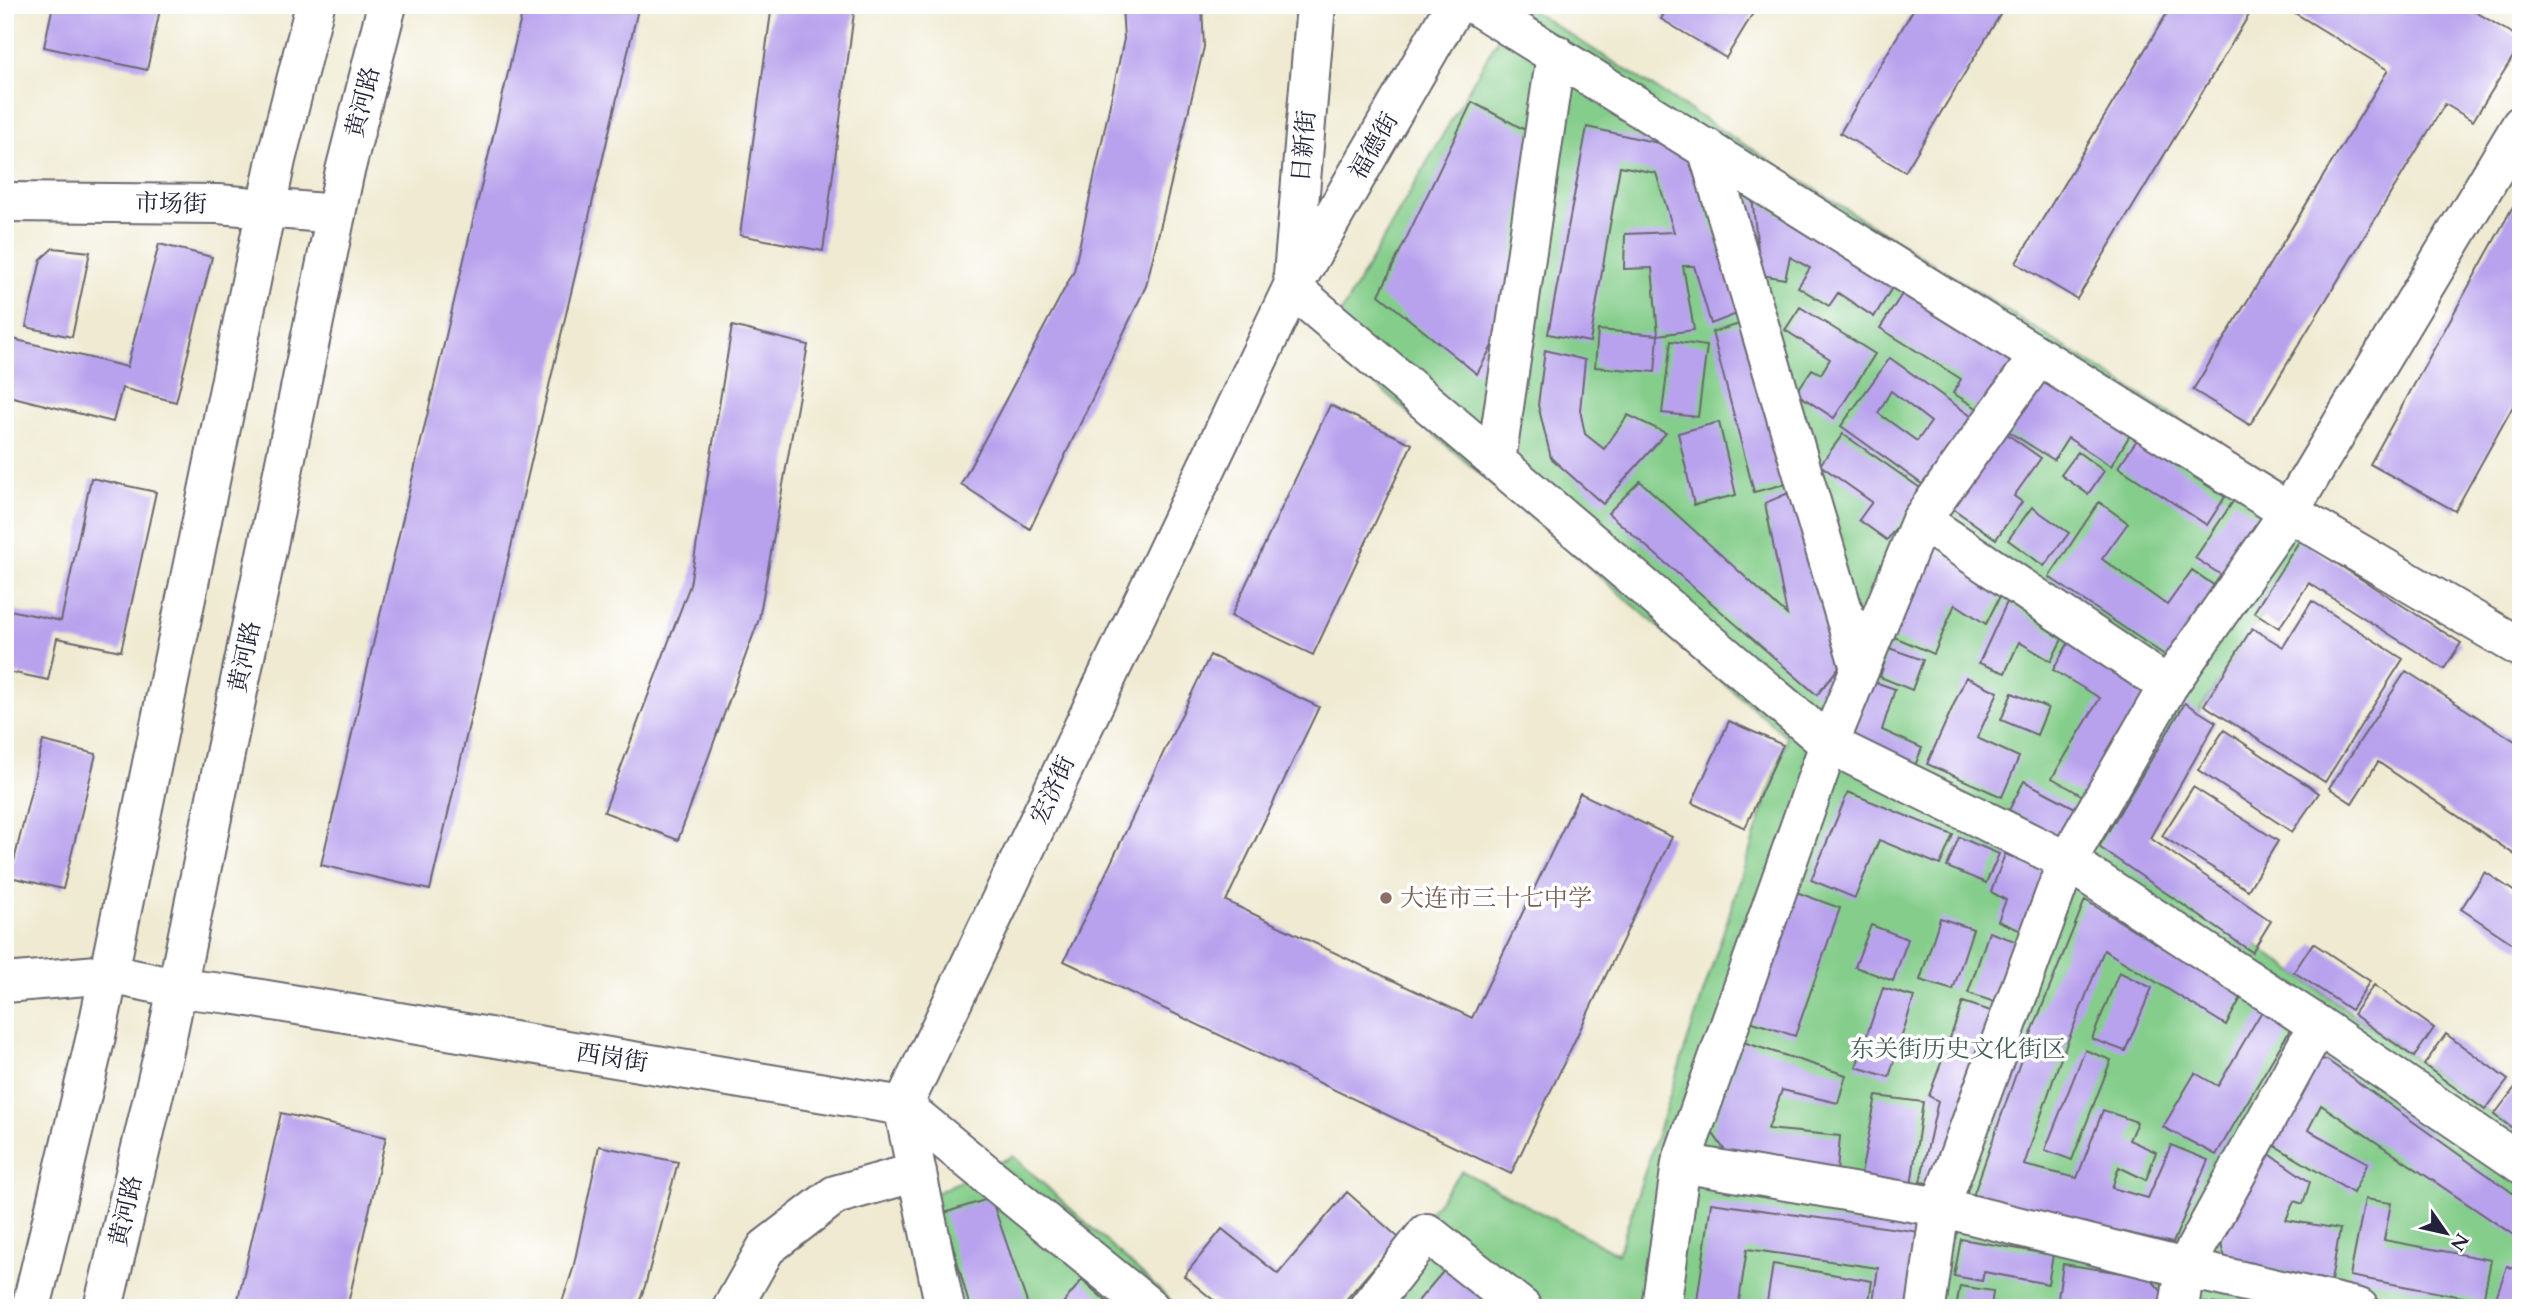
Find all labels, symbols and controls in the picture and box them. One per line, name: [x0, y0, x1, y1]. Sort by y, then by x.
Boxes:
street label: 黄河路: [338, 63, 388, 141]
street label: 福德街: [1342, 107, 1406, 185]
street label: 日新街: [1284, 109, 1324, 183]
street label: 市场街: [135, 187, 207, 221]
street label: 黄河路: [221, 618, 269, 696]
street label: 宏济街: [1023, 750, 1083, 830]
place label: 大连市三十七中学: [1400, 882, 1592, 915]
marker: 大连市三十七中学: [1378, 890, 1394, 906]
park label: 东关街历史文化街区: [1850, 1033, 2066, 1066]
street label: 西岗街: [574, 1036, 650, 1080]
street label: 黄河路: [102, 1172, 150, 1250]
north arrow: [2410, 1198, 2480, 1268]
text: N: [2444, 1228, 2475, 1256]

